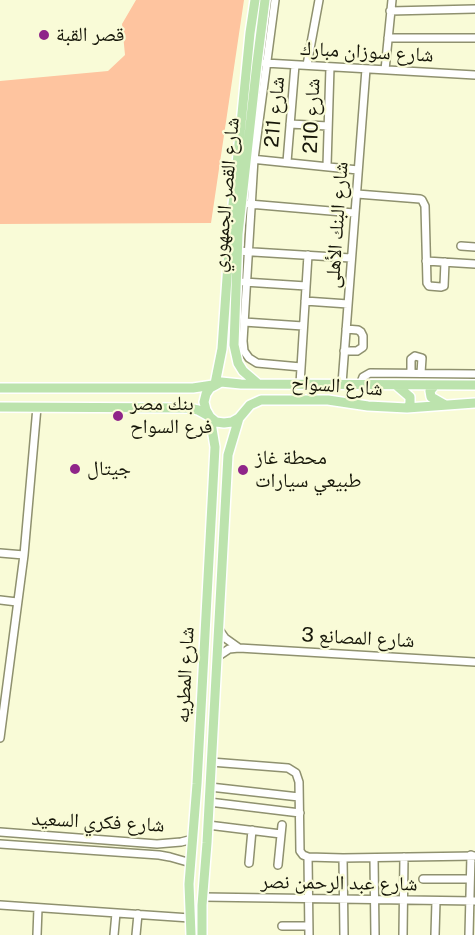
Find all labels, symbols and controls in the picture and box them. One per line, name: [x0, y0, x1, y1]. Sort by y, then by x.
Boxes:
place label: قصر القبة: [56, 23, 125, 47]
marker: قصر القبة: [37, 28, 51, 42]
street label: شارع سوزان مبارك: [300, 37, 434, 67]
street label: شارع 211: [260, 76, 290, 148]
street label: شارع 210: [299, 78, 325, 154]
street label: شارع القصر الجمهوري: [207, 116, 245, 274]
street label: شارع البنك الأهلى: [321, 161, 353, 289]
street label: شارع السواح: [290, 371, 384, 401]
place label: بنك مصر فرع السواح: [130, 392, 213, 439]
marker: بنك مصر فرع السواح: [111, 409, 125, 423]
place label: محطة غاز طبيعي سيارات: [255, 446, 361, 493]
place label: جيتال: [87, 457, 131, 481]
marker: جيتال: [68, 462, 82, 476]
marker: محطة غاز طبيعي سيارات: [236, 463, 250, 477]
street label: شارع المصانع 3: [301, 623, 415, 653]
street label: شارع المطريه: [170, 626, 200, 724]
street label: شارع فكري السعيد: [31, 807, 165, 837]
street label: شارع عبد الرحمن نصر: [260, 870, 418, 896]

